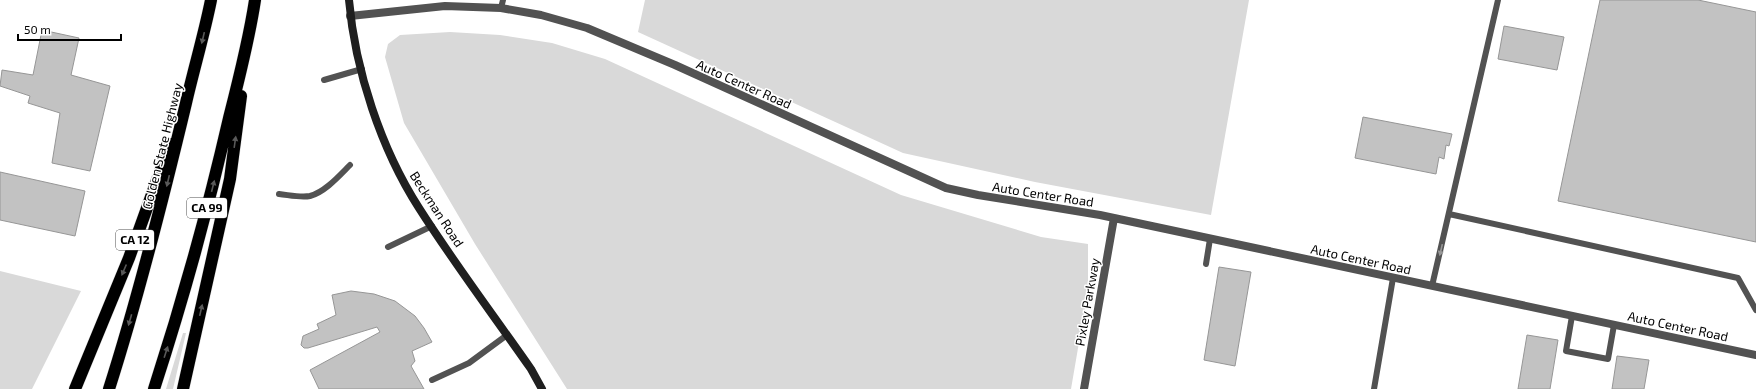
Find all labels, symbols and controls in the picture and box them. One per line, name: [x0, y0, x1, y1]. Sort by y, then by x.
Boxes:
scale bar: [18, 16, 121, 42]
text: 50 m: [24, 22, 51, 36]
one-way arrow: [200, 32, 206, 44]
street label: Auto Center Road: [694, 56, 794, 112]
street label: Golden State Highway: [139, 81, 185, 211]
one-way arrow: [232, 136, 238, 148]
street label: Beckman Road: [407, 168, 467, 250]
one-way arrow: [164, 175, 170, 187]
street label: Auto Center Road: [991, 178, 1095, 210]
one-way arrow: [210, 180, 216, 192]
road number: CA 99: [187, 198, 227, 218]
road number: CA 12: [116, 230, 154, 250]
street label: Auto Center Road: [1309, 241, 1413, 277]
one-way arrow: [1437, 244, 1443, 256]
street label: Pixley Parkway: [1071, 257, 1103, 347]
one-way arrow: [121, 264, 127, 275]
one-way arrow: [198, 304, 204, 316]
street label: Auto Center Road: [1626, 308, 1730, 344]
one-way arrow: [127, 314, 133, 326]
one-way arrow: [164, 346, 170, 358]

